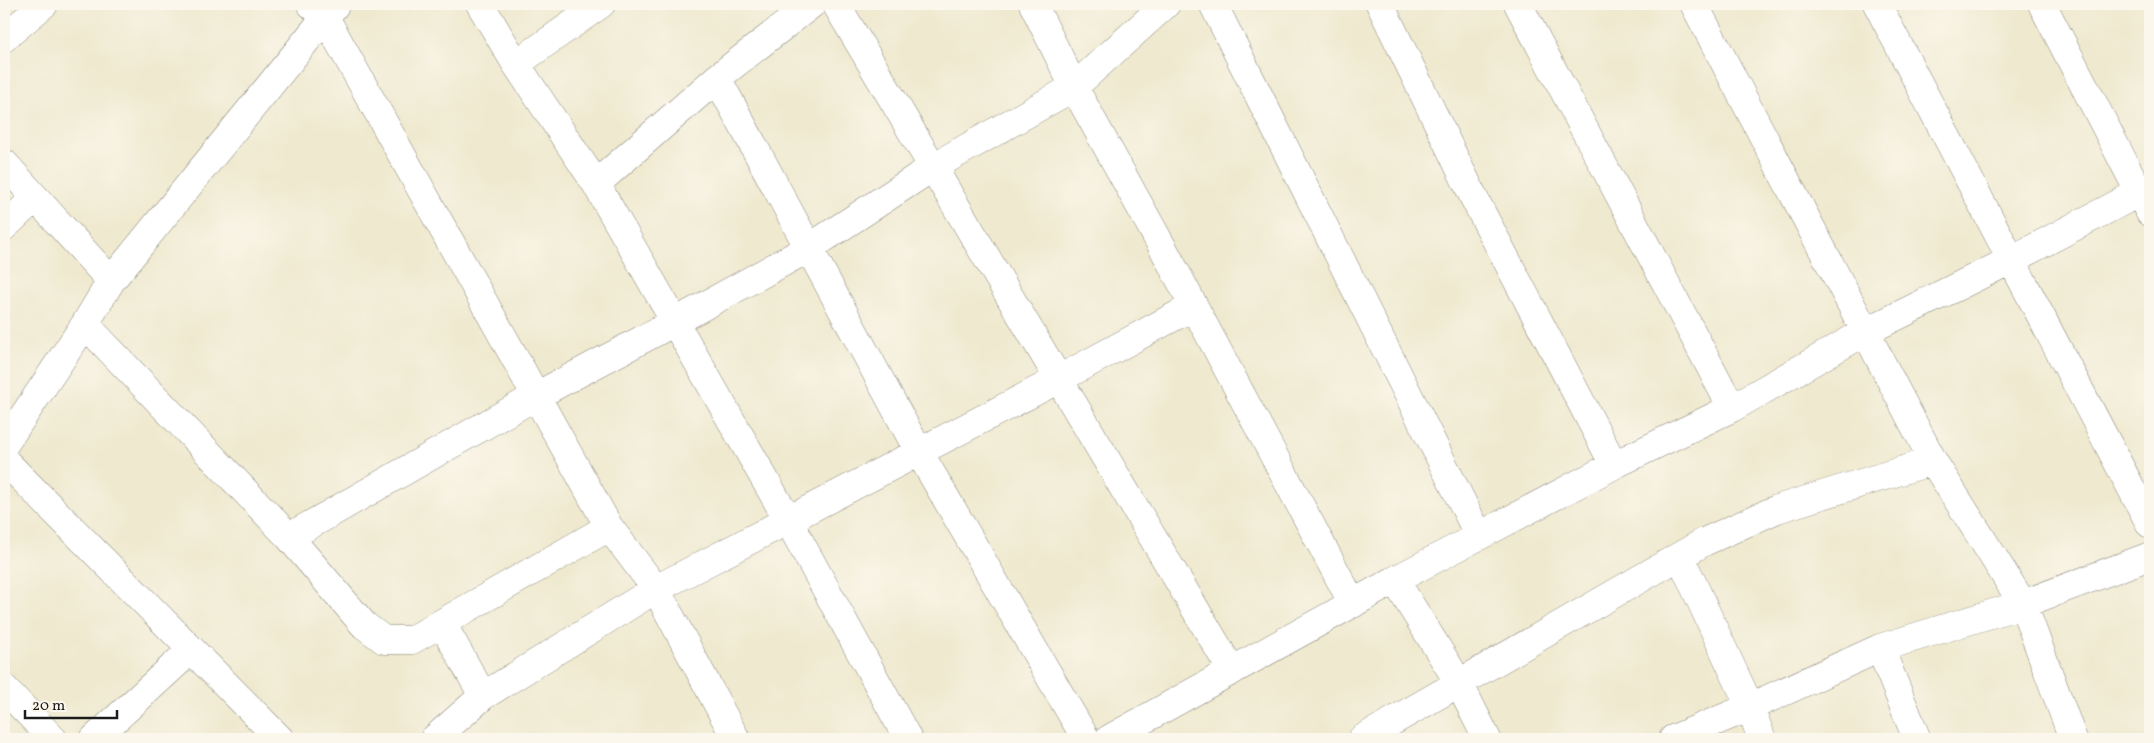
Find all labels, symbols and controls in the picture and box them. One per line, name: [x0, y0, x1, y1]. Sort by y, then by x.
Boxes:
scale bar: [25, 688, 118, 720]
text: 20 m: [32, 696, 65, 717]

